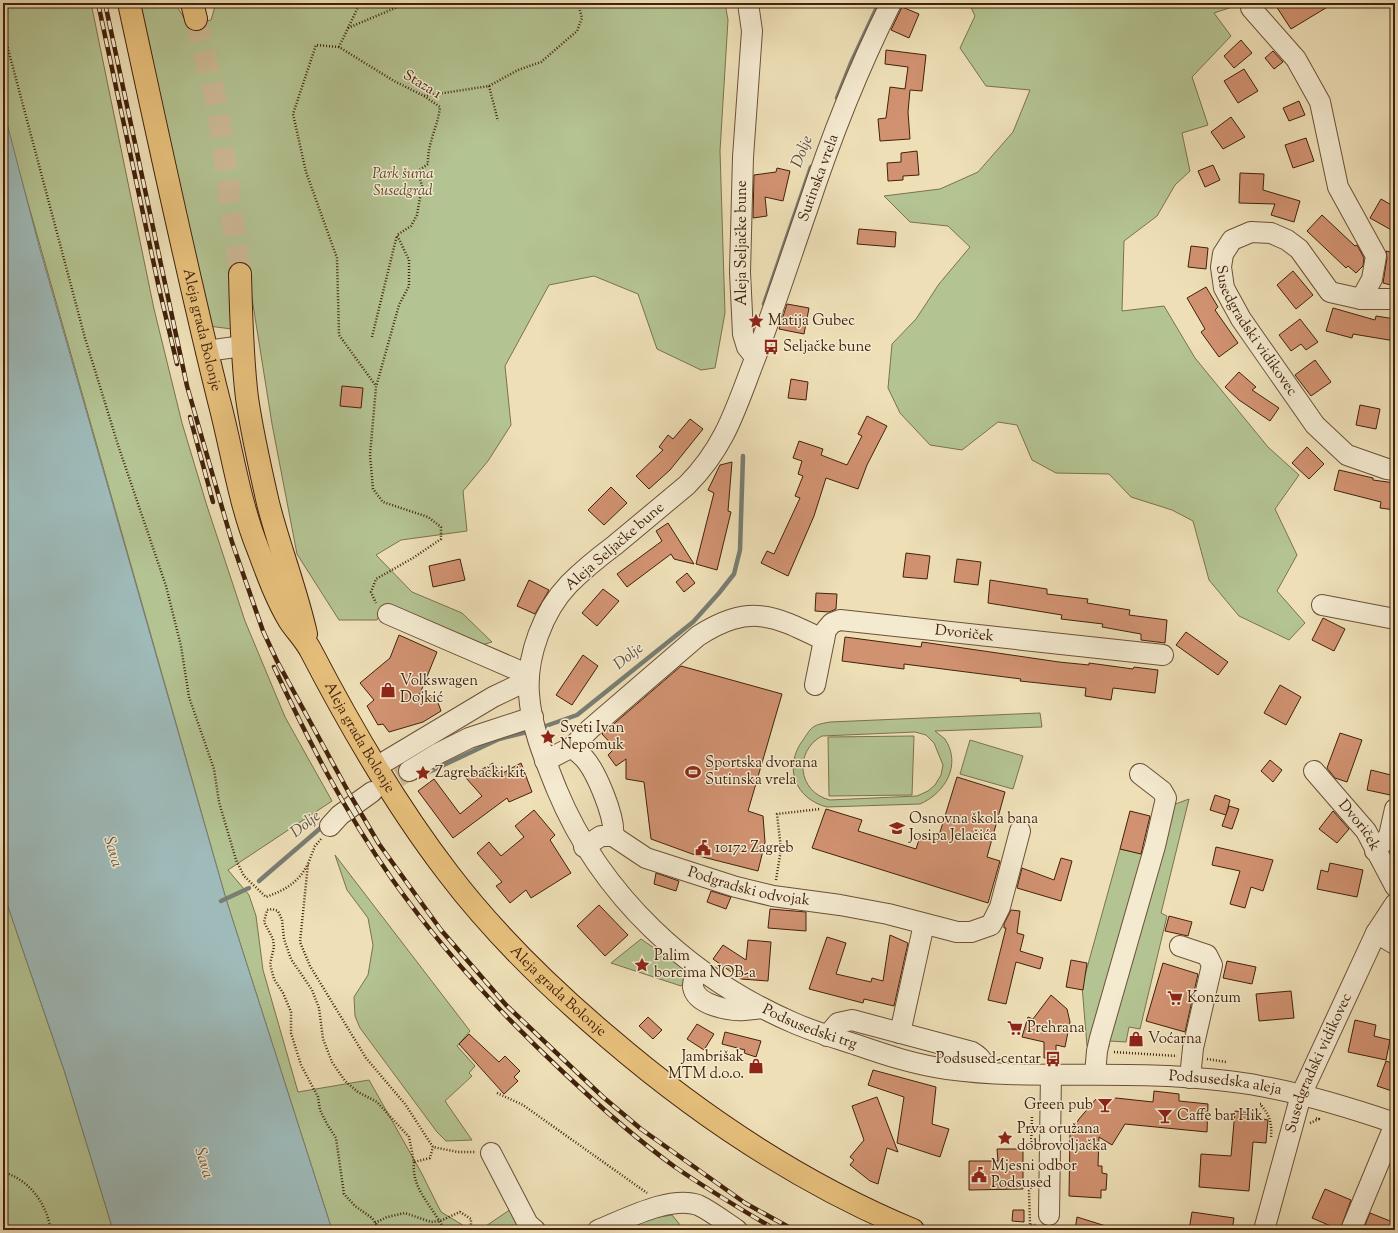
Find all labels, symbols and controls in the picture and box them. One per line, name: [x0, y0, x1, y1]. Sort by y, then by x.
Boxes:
street label: Staza 1: [399, 65, 445, 105]
street label: Sutinska vrela: [793, 131, 845, 225]
water label: Dolje: [786, 133, 820, 171]
park label: Park šuma Susedgrad: [372, 164, 434, 202]
street label: Aleja Seljačke bune: [732, 180, 753, 306]
street label: Susedgradski vidikovec: [1210, 264, 1302, 401]
street label: Aleja grada Bolonje: [177, 267, 227, 393]
place label: Matija Gubec: [768, 311, 855, 332]
place icon: Matija Gubec: [747, 312, 765, 330]
place label: Seljačke bune: [783, 337, 871, 358]
bus stop icon: Seljačke bune: [762, 338, 780, 356]
street label: Aleja Seljačke bune: [561, 498, 669, 596]
street label: Dvoriček: [934, 620, 995, 647]
water label: Dolje: [609, 638, 649, 676]
place label: Volkswagen Dojkić: [400, 671, 478, 709]
street label: Aleja grada Bolonje: [319, 678, 400, 797]
shop icon: Volkswagen Dojkić: [379, 681, 397, 699]
place label: Sveti Ivan Nepomuk: [560, 718, 625, 756]
place icon: Sveti Ivan Nepomuk: [539, 728, 557, 746]
place label: Sportska dvorana Sutinska vrela: [705, 753, 818, 791]
place label: Zagrebački kit: [435, 763, 525, 784]
sports icon: Sportska dvorana Sutinska vrela: [684, 763, 702, 781]
place icon: Zagrebački kit: [414, 764, 432, 782]
street label: Dvoriček: [1333, 795, 1385, 855]
water label: Dolje: [286, 806, 326, 844]
place label: Osnovna škola bana Josipa Jelačića: [908, 809, 1038, 847]
school or university icon: Osnovna škola bana Josipa Jelačića: [888, 819, 906, 837]
water label: Sava: [97, 834, 127, 870]
place label: 10172 Zagreb: [715, 838, 794, 859]
public building icon: 10172 Zagreb: [694, 839, 712, 857]
street label: Podgradski odvojak: [685, 862, 811, 911]
street label: Aleja grada Bolonje: [505, 941, 611, 1042]
place label: Palim borcima NOB-a: [654, 946, 756, 984]
place icon: Palim borcima NOB-a: [633, 956, 651, 974]
place label: Konzum: [1187, 988, 1242, 1009]
supermarket icon: Konzum: [1166, 989, 1184, 1007]
street label: Susedgradski vidikovec: [1281, 990, 1357, 1135]
street label: Podsusedski trg: [758, 999, 860, 1055]
place label: Prehrana: [1027, 1018, 1085, 1039]
supermarket icon: Prehrana: [1006, 1019, 1024, 1037]
place label: Voćarna: [1148, 1029, 1202, 1050]
shop icon: Voćarna: [1127, 1030, 1145, 1048]
place label: Jambrišak MTM d.o.o.: [668, 1047, 744, 1085]
place label: Podsused-centar: [936, 1049, 1041, 1070]
bus stop icon: Podsused-centar: [1044, 1050, 1062, 1068]
shop icon: Jambrišak MTM d.o.o.: [747, 1057, 765, 1075]
street label: Podsusedska aleja: [1168, 1066, 1284, 1100]
place label: Green pub: [1024, 1095, 1093, 1116]
bar icon: Green pub: [1096, 1096, 1114, 1114]
place label: Caffe bar Hik: [1177, 1106, 1263, 1127]
bar icon: Caffe bar Hik: [1156, 1107, 1174, 1125]
place label: Prva oružana dobrovoljačka: [1017, 1119, 1107, 1157]
place icon: Prva oružana dobrovoljačka: [996, 1129, 1014, 1147]
water label: Sava: [188, 1145, 218, 1181]
place label: Mjesni odbor Podsused: [991, 1156, 1077, 1194]
public building icon: Mjesni odbor Podsused: [970, 1166, 988, 1184]

